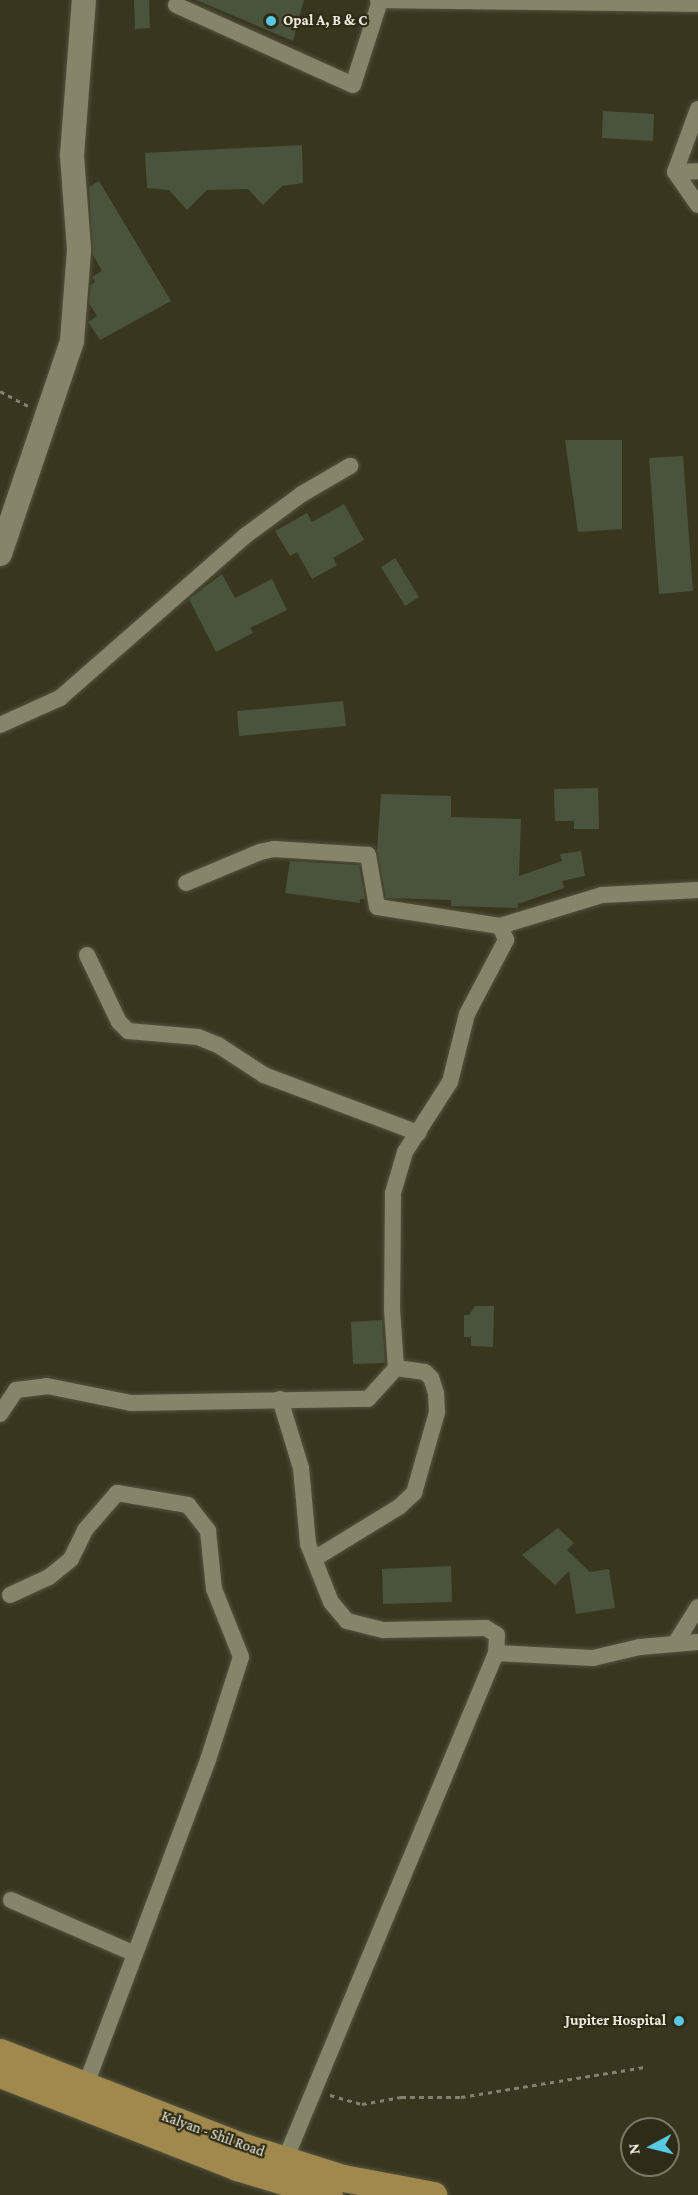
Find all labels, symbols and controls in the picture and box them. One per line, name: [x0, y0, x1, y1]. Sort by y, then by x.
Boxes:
place label: Opal A, B & C: [283, 12, 367, 30]
marker: Opal A, B & C: [264, 14, 278, 28]
place label: Jupiter Hospital: [565, 2012, 666, 2030]
marker: Jupiter Hospital: [670, 2012, 688, 2030]
street label: Kalyan - Shil Road: [159, 2107, 267, 2161]
north arrow: [620, 2117, 680, 2177]
text: N: [625, 2143, 643, 2155]

